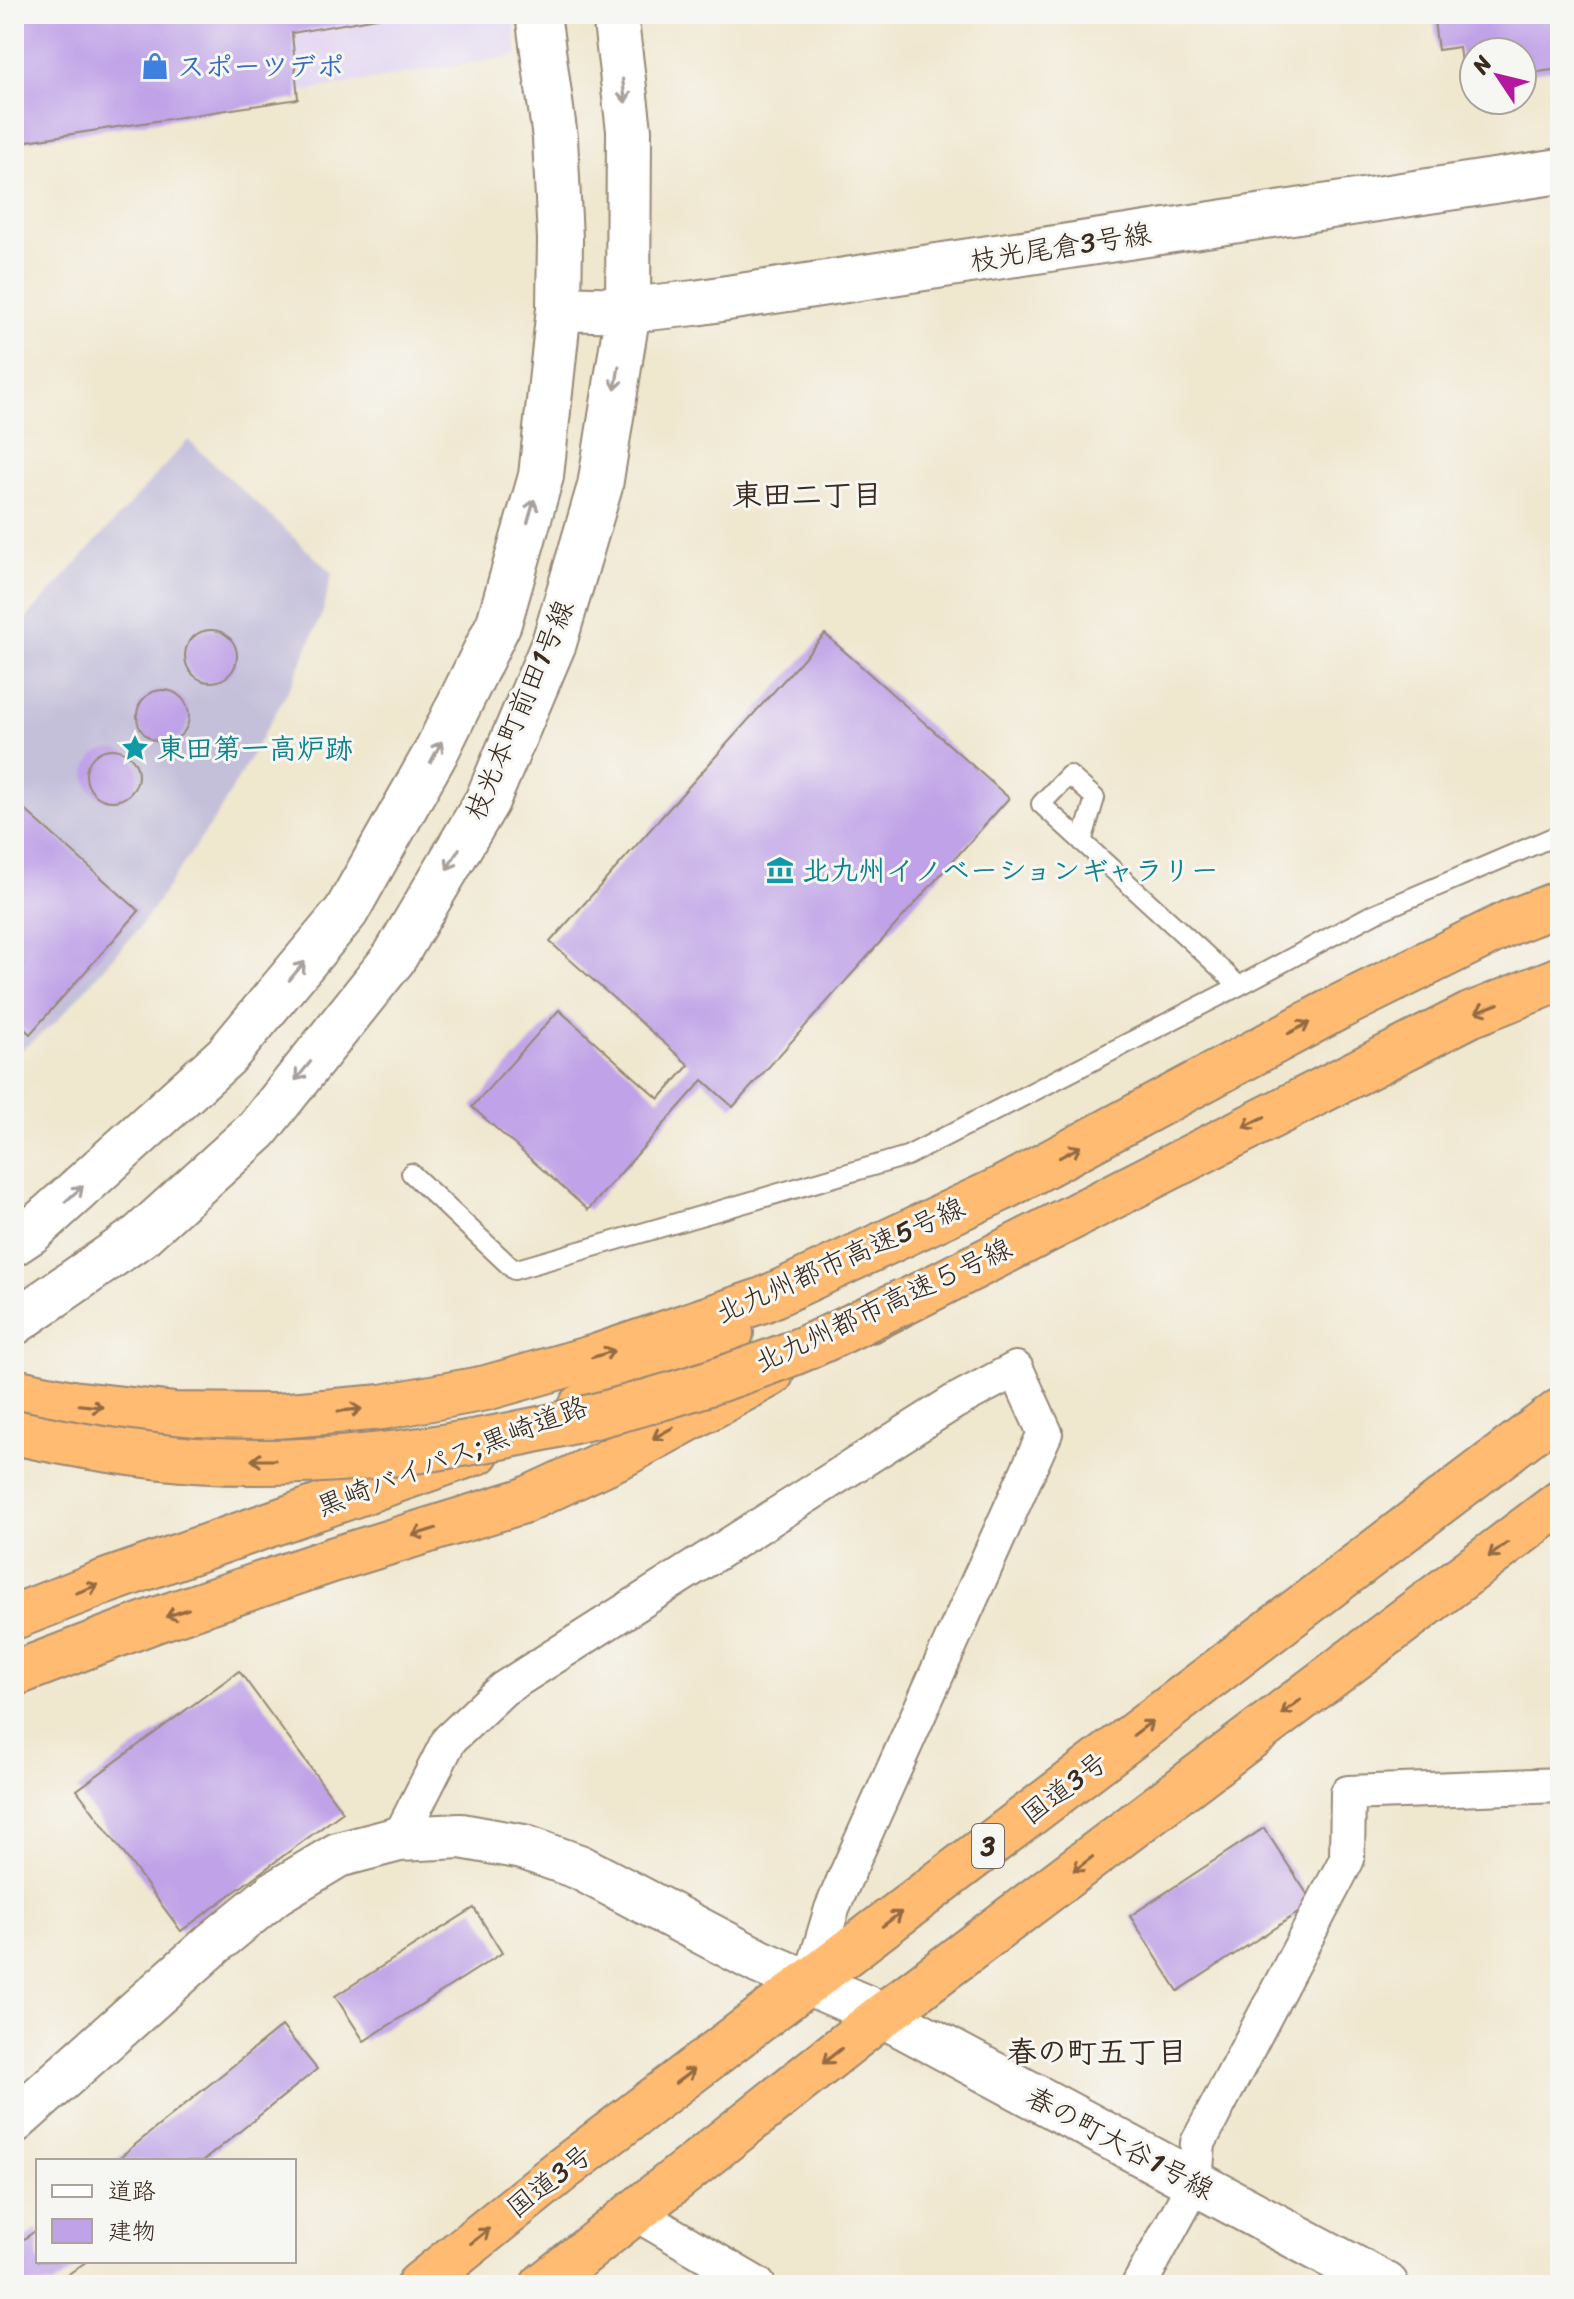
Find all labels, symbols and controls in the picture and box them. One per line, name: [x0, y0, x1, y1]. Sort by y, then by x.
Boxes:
north arrow: [1458, 36, 1538, 116]
place label: スポーツデポ: [177, 42, 344, 91]
text: N: [1461, 47, 1503, 83]
shop icon: スポーツデポ: [140, 51, 170, 81]
one-way arrow: [617, 78, 632, 104]
street label: 枝光尾倉3号線: [966, 208, 1154, 286]
one-way arrow: [609, 365, 624, 390]
district label: 東田二丁目: [732, 468, 882, 522]
one-way arrow: [524, 499, 539, 525]
street label: 枝光本町前田1号線: [450, 592, 588, 828]
place label: 東田第一高炉跡: [157, 724, 353, 773]
place icon: 東田第一高炉跡: [120, 733, 150, 763]
one-way arrow: [428, 741, 444, 764]
place label: 北九州イノベーションギャラリー: [802, 846, 1219, 895]
one-way arrow: [444, 847, 460, 870]
museum icon: 北九州イノベーションギャラリー: [765, 855, 795, 885]
one-way arrow: [288, 961, 306, 982]
one-way arrow: [1475, 1002, 1500, 1016]
one-way arrow: [1286, 1020, 1310, 1036]
one-way arrow: [295, 1061, 313, 1082]
one-way arrow: [1243, 1115, 1267, 1131]
one-way arrow: [1058, 1144, 1081, 1160]
street label: 北九州都市高速5号線: [707, 1183, 973, 1337]
one-way arrow: [63, 1185, 83, 1203]
street label: 北九州都市高速５号線: [746, 1224, 1020, 1386]
one-way arrow: [590, 1346, 615, 1361]
street label: 黒崎バイパス;黒崎道路: [309, 1382, 595, 1530]
one-way arrow: [77, 1398, 104, 1413]
one-way arrow: [336, 1402, 363, 1417]
one-way arrow: [652, 1425, 675, 1441]
one-way arrow: [250, 1452, 277, 1468]
one-way arrow: [411, 1525, 437, 1540]
one-way arrow: [1488, 1541, 1509, 1558]
one-way arrow: [74, 1581, 99, 1595]
one-way arrow: [164, 1606, 189, 1621]
one-way arrow: [1280, 1698, 1302, 1715]
one-way arrow: [1132, 1719, 1154, 1736]
street label: 国道3号: [1010, 1739, 1118, 1837]
road number: 3: [972, 1824, 1004, 1868]
one-way arrow: [1073, 1855, 1094, 1872]
one-way arrow: [881, 1911, 902, 1928]
district label: 春の町五丁目: [1007, 2025, 1187, 2079]
one-way arrow: [822, 2047, 843, 2064]
one-way arrow: [674, 2068, 695, 2085]
street label: 春の町大谷1号線: [1017, 2073, 1223, 2213]
street label: 国道3号: [495, 2131, 603, 2231]
legend: [36, 2159, 296, 2263]
text: 道路: [108, 2170, 156, 2212]
text: 建物: [108, 2210, 156, 2252]
one-way arrow: [469, 2227, 490, 2245]

